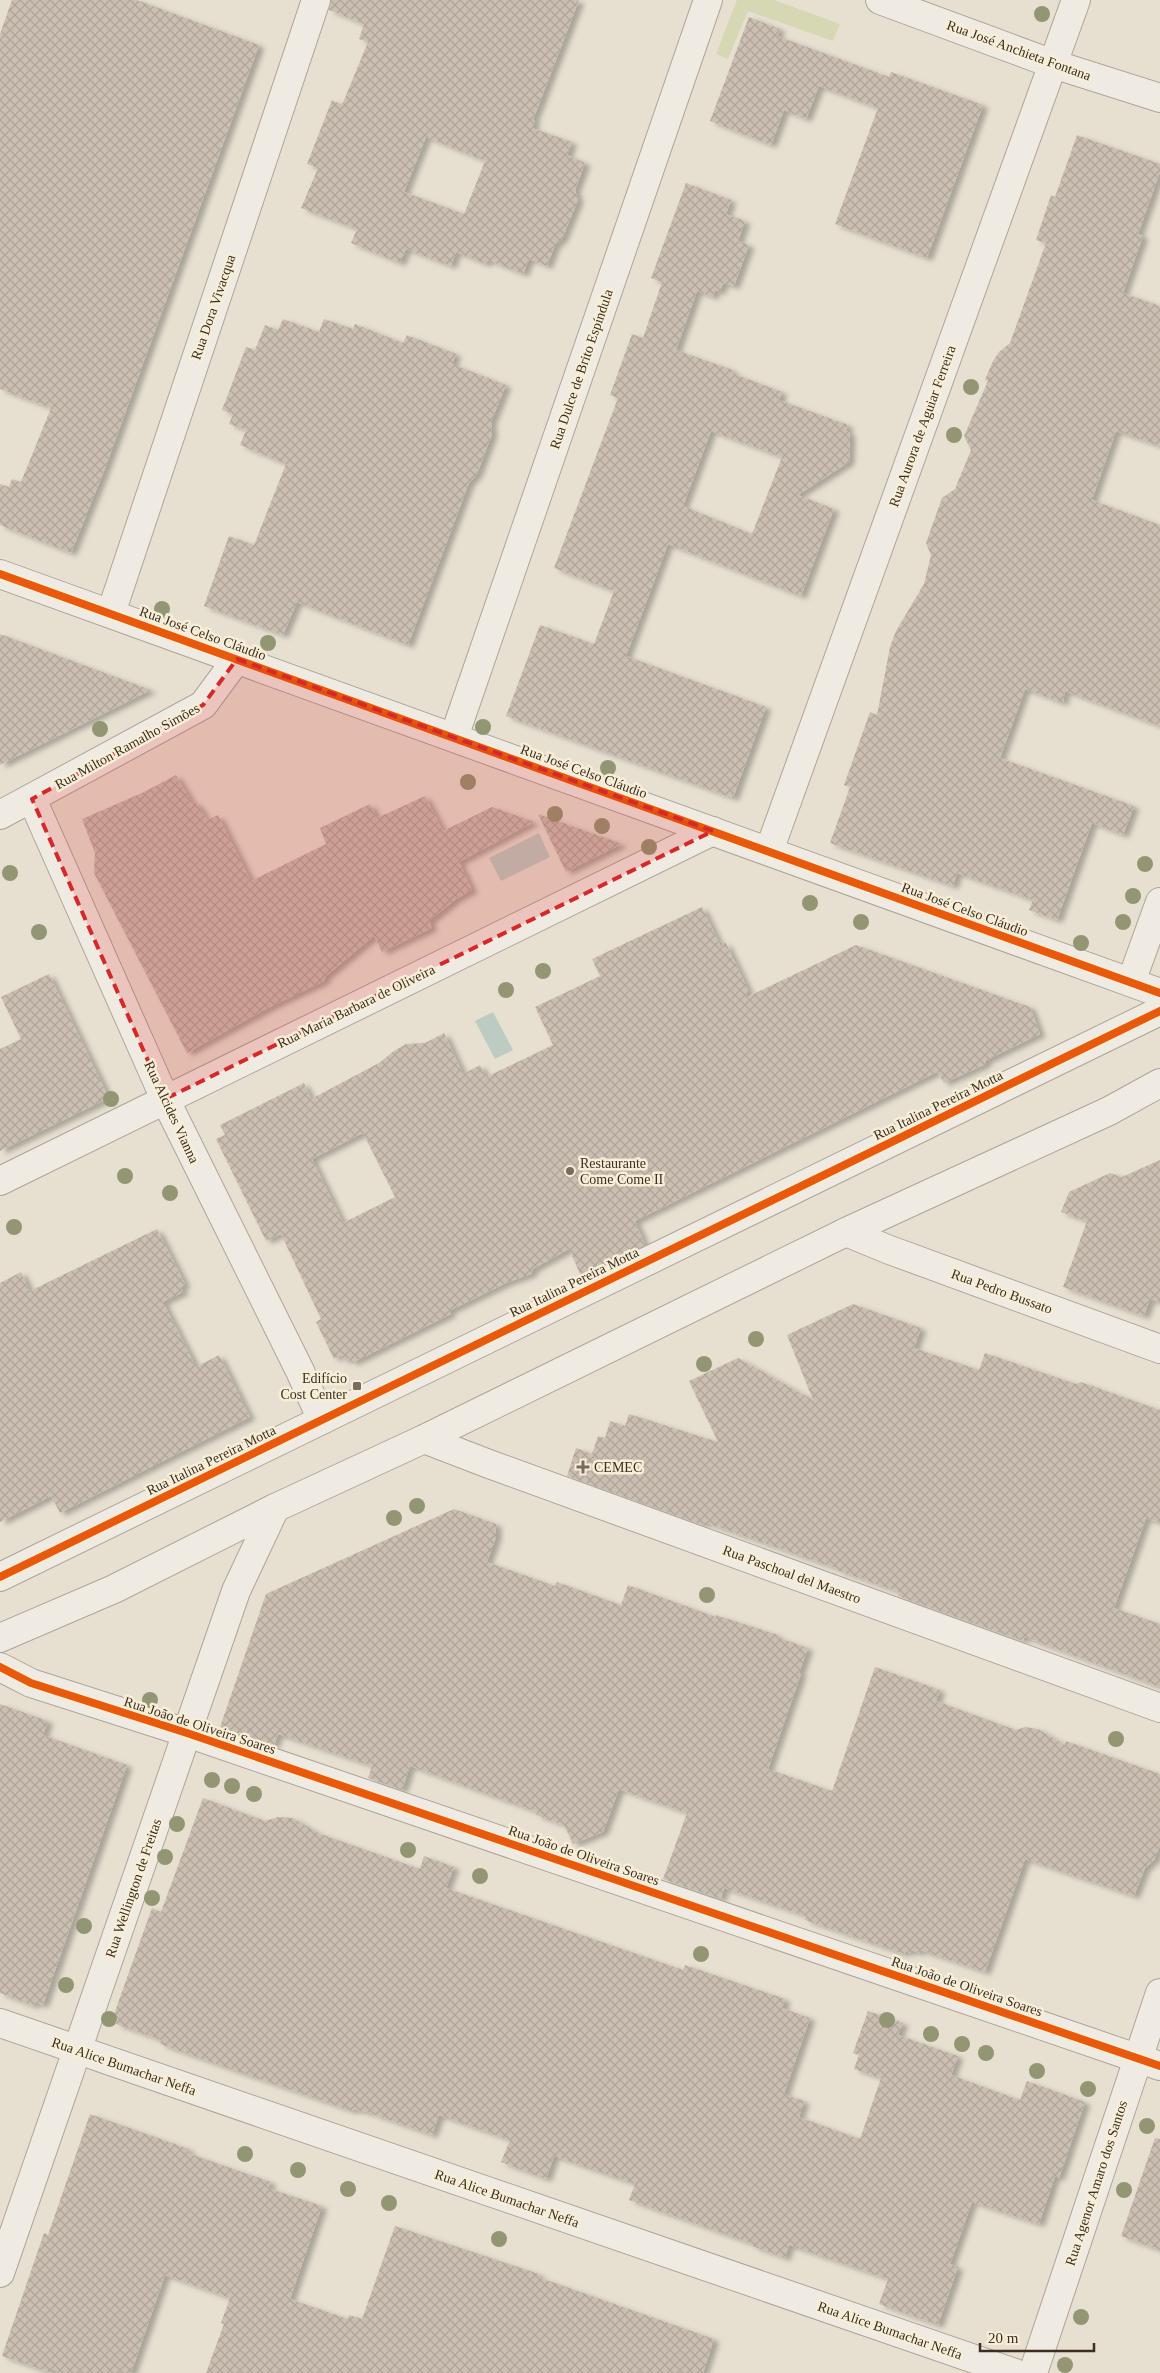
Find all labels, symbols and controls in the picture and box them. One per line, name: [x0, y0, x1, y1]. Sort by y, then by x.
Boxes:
street label: Rua José Anchieta Fontana: [945, 17, 1094, 84]
street label: Rua Dora Vivacqua: [188, 252, 239, 362]
street label: Rua Dulce de Brito Espíndula: [547, 287, 616, 451]
street label: Rua Aurora de Aguiar Ferreira: [886, 343, 959, 509]
street label: Rua José Celso Cláudio: [138, 604, 268, 663]
street label: Rua Milton Ramalho Simões: [52, 700, 202, 792]
street label: Rua José Celso Cláudio: [519, 742, 649, 801]
street label: Rua José Celso Cláudio: [900, 880, 1030, 939]
street label: Rua Maria Barbara de Oliveira: [275, 961, 438, 1051]
street label: Rua Alcides Vianna: [141, 1059, 202, 1166]
street label: Rua Italina Pereira Motta: [871, 1067, 1006, 1143]
place label: Restaurante Come Come II: [580, 1156, 664, 1187]
marker: Restaurante Come Come II: [564, 1165, 576, 1177]
street label: Rua Italina Pereira Motta: [507, 1244, 642, 1320]
street label: Rua Pedro Bussato: [949, 1266, 1054, 1317]
place label: Edifício Cost Center: [281, 1371, 347, 1402]
marker: Edifício Cost Center: [351, 1380, 363, 1392]
street label: Rua Italina Pereira Motta: [144, 1422, 279, 1498]
marker: CEMEC: [576, 1460, 590, 1474]
place label: CEMEC: [594, 1460, 642, 1475]
street label: Rua Paschoal del Maestro: [721, 1542, 863, 1606]
street label: Rua João de Oliveira Soares: [122, 1694, 278, 1757]
street label: Rua Wellington de Freitas: [103, 1817, 164, 1960]
street label: Rua João de Oliveira Soares: [506, 1823, 661, 1888]
street label: Rua João de Oliveira Soares: [889, 1954, 1044, 2019]
street label: Rua Alice Bumachar Neffa: [50, 2035, 199, 2099]
street label: Rua Agenor Amaro dos Santos: [1063, 2099, 1130, 2268]
street label: Rua Alice Bumachar Neffa: [433, 2167, 582, 2231]
street label: Rua Alice Bumachar Neffa: [816, 2299, 965, 2363]
scale bar: [980, 2320, 1094, 2352]
text: 20 m: [988, 2330, 1019, 2346]

